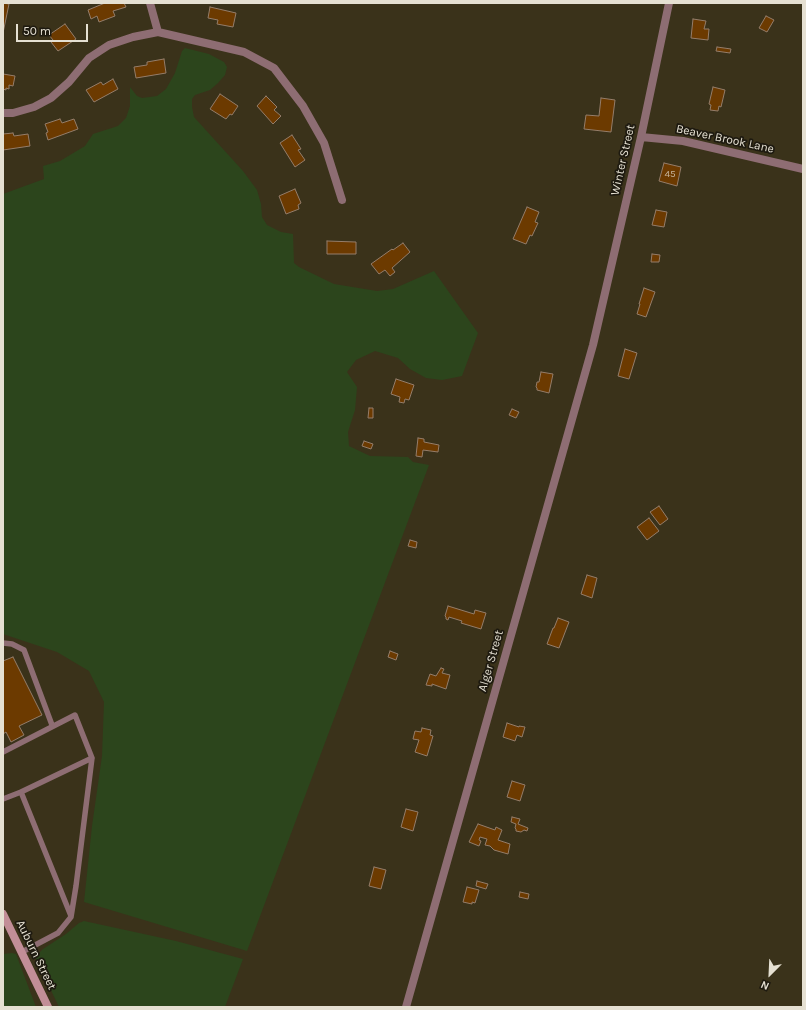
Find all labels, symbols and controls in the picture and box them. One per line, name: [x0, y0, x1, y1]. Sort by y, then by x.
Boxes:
scale bar: [18, 16, 90, 42]
text: 50 m: [23, 24, 51, 38]
street label: Beaver Brook Lane: [675, 122, 775, 156]
street label: Winter Street: [608, 123, 638, 197]
house number: 45: [664, 168, 676, 180]
street label: Alger Street: [475, 629, 507, 693]
street label: Auburn Street: [13, 918, 59, 992]
north arrow: [750, 954, 790, 994]
text: N: [759, 978, 771, 993]

